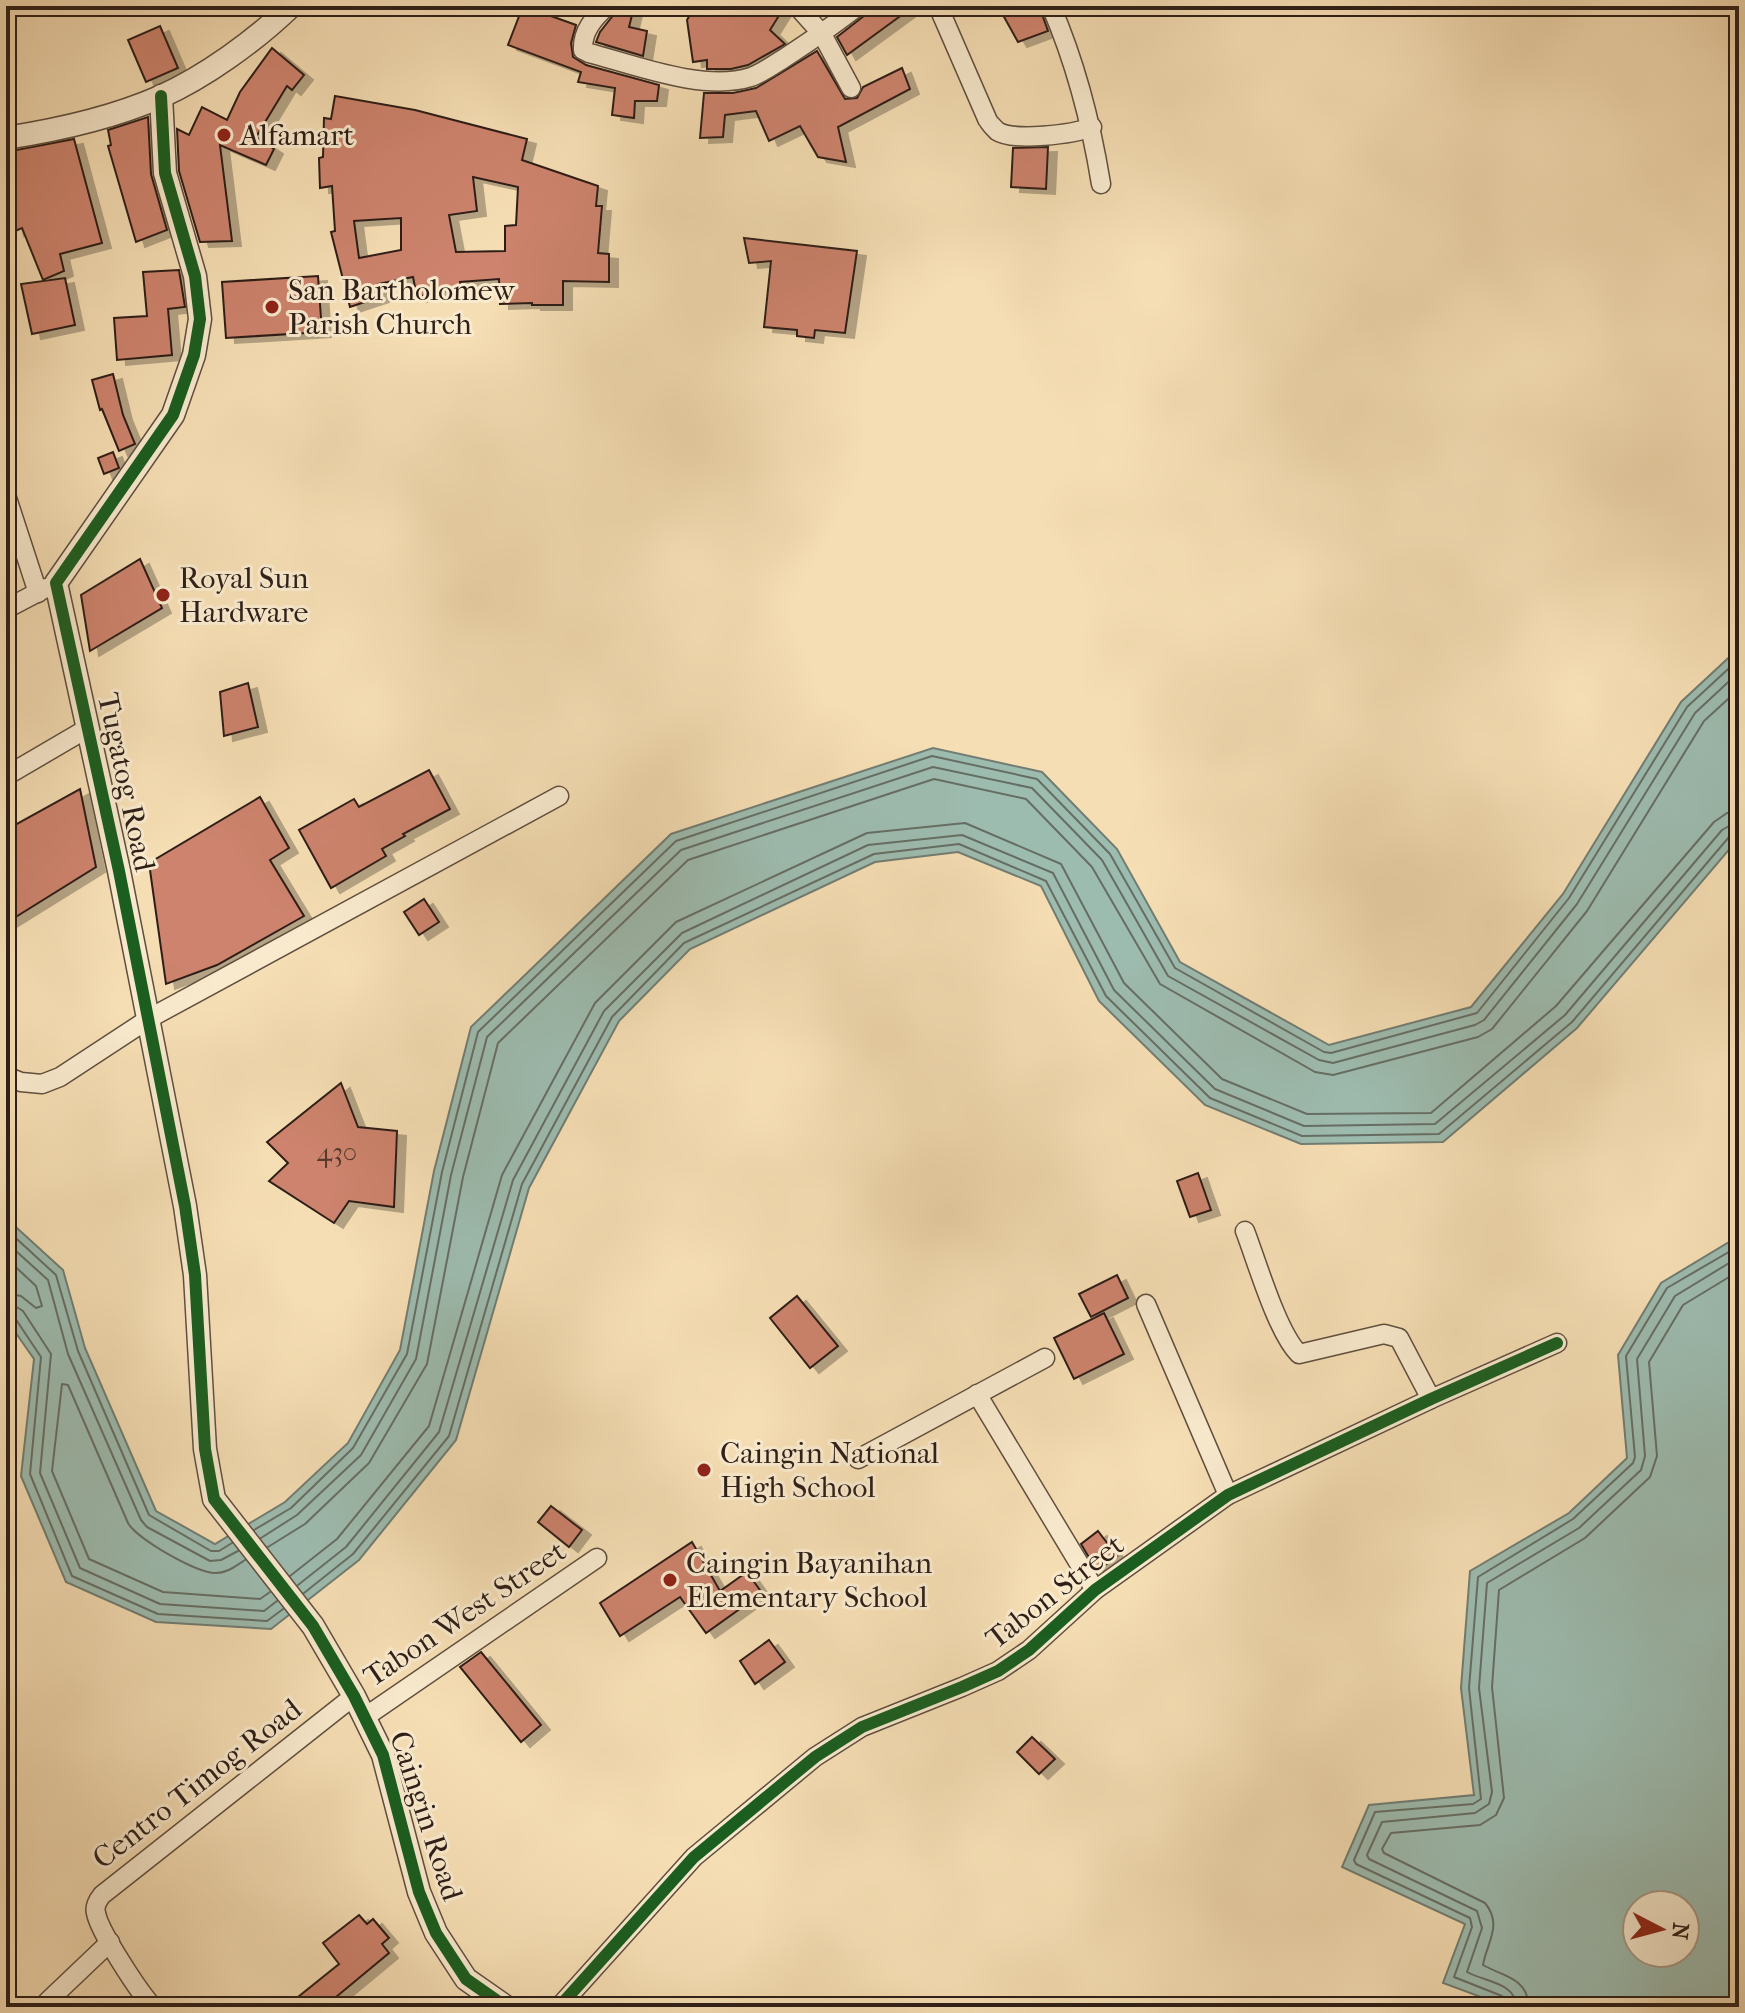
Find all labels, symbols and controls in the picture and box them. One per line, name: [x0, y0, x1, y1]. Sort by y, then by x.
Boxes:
place label: Alfamart: [239, 118, 354, 153]
marker: Alfamart: [215, 126, 233, 144]
place label: San Bartholomew Parish Church: [288, 273, 515, 342]
marker: San Bartholomew Parish Church: [263, 298, 281, 316]
place label: Royal Sun Hardware: [179, 561, 309, 630]
marker: Royal Sun Hardware: [154, 586, 172, 604]
street label: Tugatog Road: [90, 690, 162, 875]
house number: 430: [317, 1137, 357, 1168]
place label: Caingin National High School: [720, 1436, 939, 1505]
marker: Caingin National High School: [695, 1461, 713, 1479]
street label: Tabon Street: [979, 1527, 1131, 1657]
street label: Tabon West Street: [357, 1533, 573, 1694]
place label: Caingin Bayanihan Elementary School: [686, 1546, 933, 1615]
marker: Caingin Bayanihan Elementary School: [661, 1571, 679, 1589]
street label: Centro Timog Road: [86, 1691, 309, 1876]
street label: Caingin Road: [382, 1727, 470, 1906]
north arrow: [1621, 1889, 1701, 1969]
text: N: [1666, 1921, 1694, 1941]

